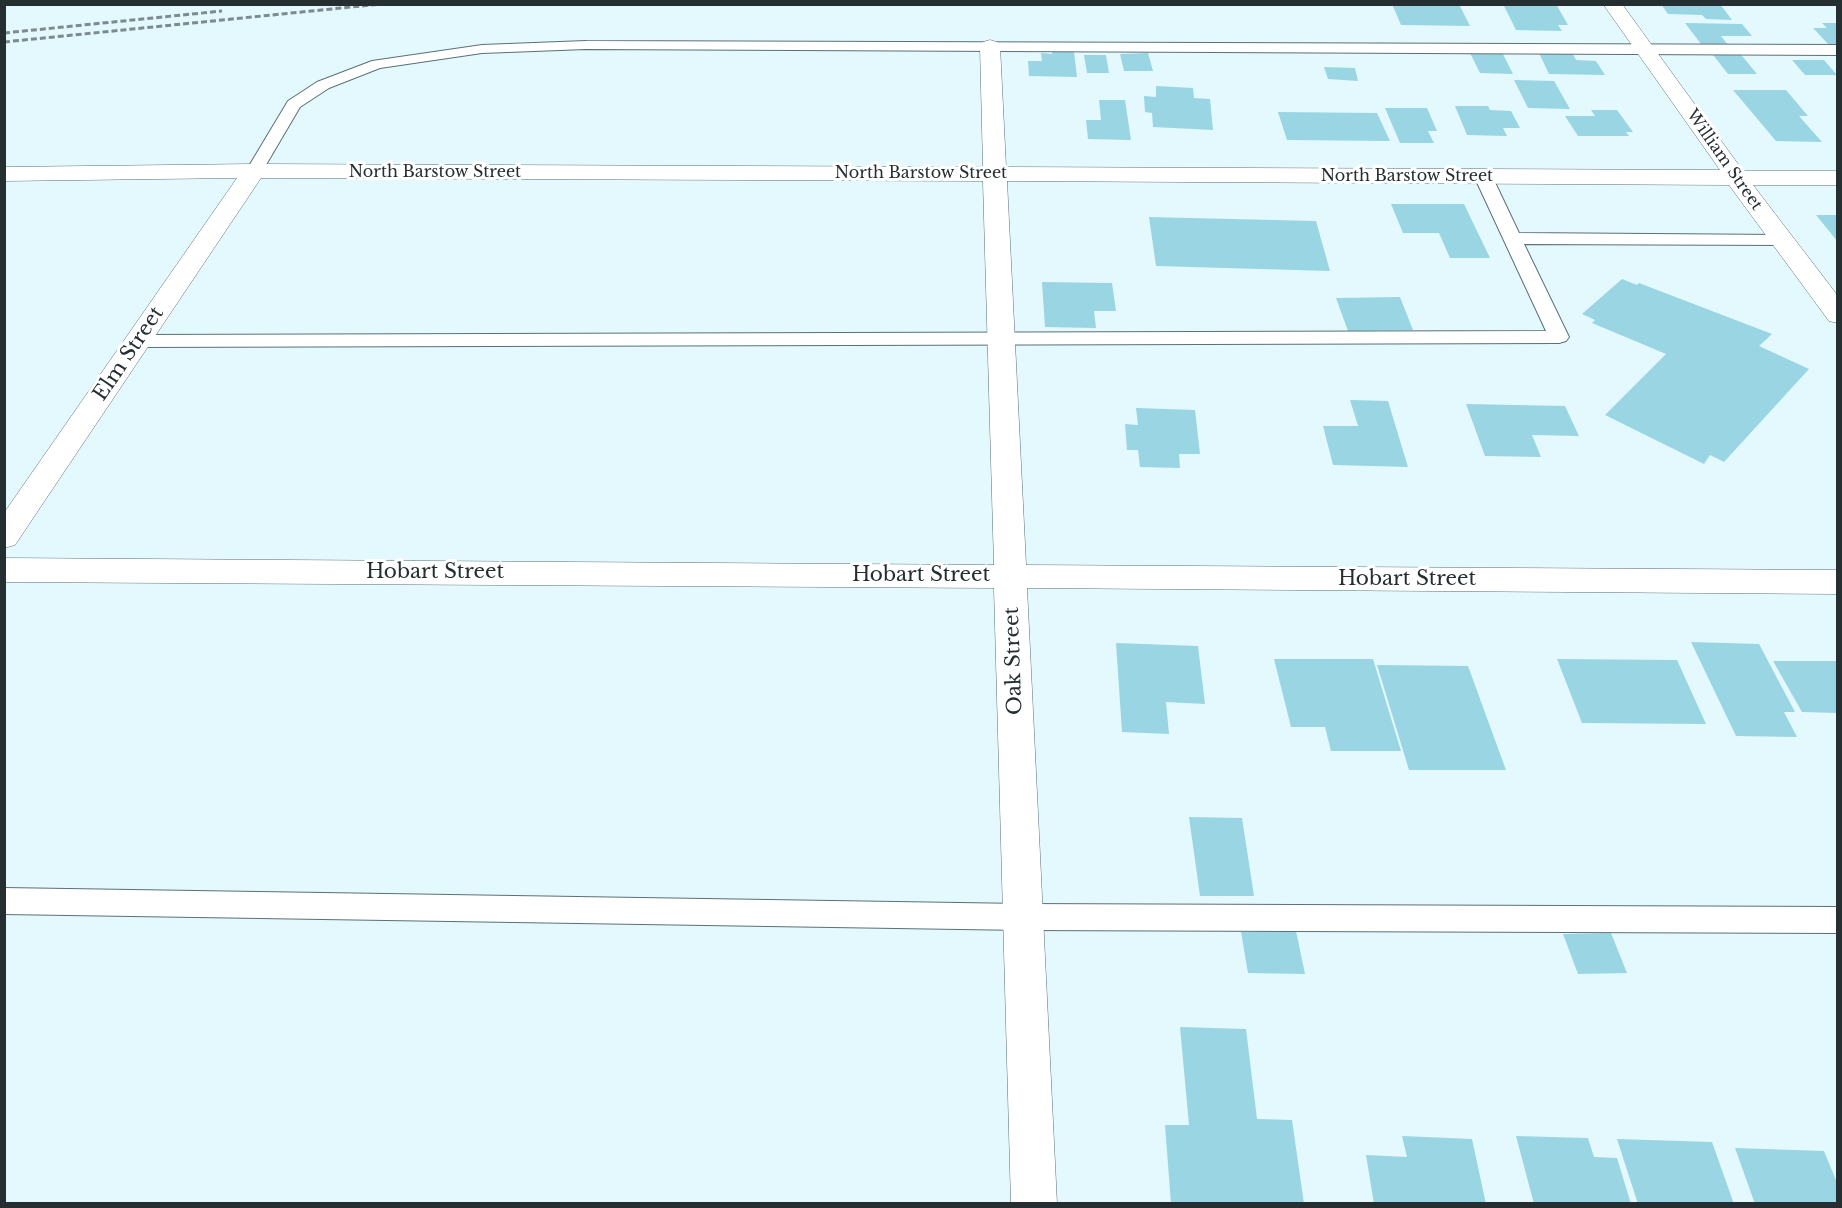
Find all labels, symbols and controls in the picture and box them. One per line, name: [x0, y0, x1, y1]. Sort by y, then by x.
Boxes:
street label: William Street: [1682, 106, 1766, 214]
street label: North Barstow Street: [349, 162, 521, 182]
street label: North Barstow Street: [835, 163, 1007, 183]
street label: North Barstow Street: [1321, 166, 1493, 186]
street label: Elm Street: [89, 302, 169, 406]
street label: Hobart Street: [366, 560, 504, 584]
street label: Hobart Street: [852, 563, 990, 587]
street label: Hobart Street: [1338, 567, 1476, 591]
street label: Oak Street: [1000, 607, 1028, 715]

